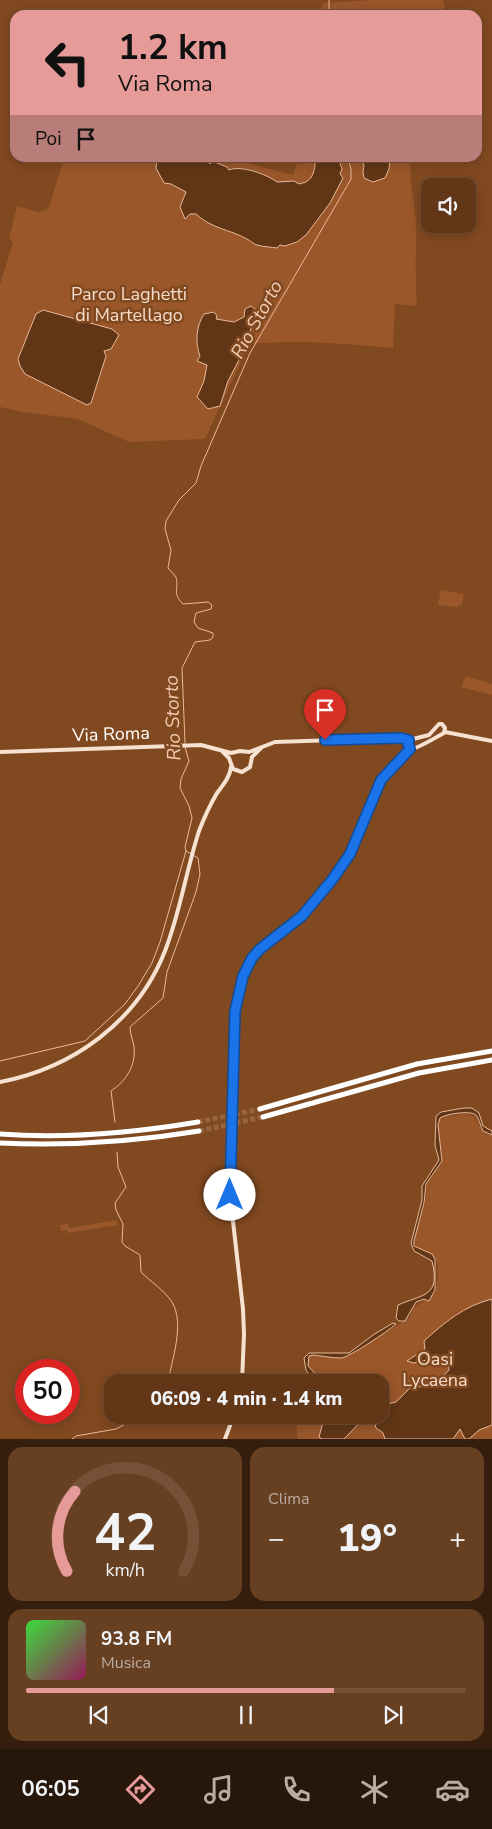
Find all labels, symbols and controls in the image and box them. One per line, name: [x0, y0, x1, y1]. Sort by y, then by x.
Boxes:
text: 1.2 km: [118, 24, 228, 71]
icon: left: [35, 30, 100, 95]
text: Via Roma: [118, 69, 213, 99]
icon: arrive: [72, 125, 100, 153]
text: Poi: [35, 126, 62, 152]
map controls: [421, 178, 476, 233]
button: sound: [421, 178, 476, 233]
water label: Rio Storto: [225, 276, 289, 363]
park label: Parco Laghetti di Martellago: [71, 282, 187, 327]
water label: Rio Storto: [159, 675, 187, 761]
pin: [304, 689, 346, 740]
icon: arrive: [311, 696, 339, 724]
street label: Via Roma: [71, 721, 150, 747]
position arrow: [203, 1168, 255, 1220]
park label: Oasi Lycaena: [402, 1347, 468, 1392]
speed limit sign: 50: [15, 1359, 80, 1424]
text: 06:09 · 4 min · 1.4 km: [150, 1386, 343, 1412]
text: Clima: [268, 1488, 309, 1510]
text: 42: [94, 1497, 156, 1568]
text: 19°: [337, 1513, 397, 1564]
text: −: [268, 1520, 285, 1558]
text: +: [449, 1520, 466, 1558]
text: km/h: [105, 1558, 145, 1582]
text: 93.8 FM: [101, 1626, 172, 1652]
text: Musica: [101, 1652, 151, 1674]
icon: previous: [85, 1701, 113, 1729]
icon: pause: [232, 1701, 260, 1729]
icon: next: [379, 1701, 407, 1729]
icon: directions: [123, 1772, 158, 1807]
icon: music: [201, 1772, 236, 1807]
icon: phone: [279, 1772, 314, 1807]
icon: climate: [357, 1772, 392, 1807]
icon: car: [435, 1772, 470, 1807]
text: 06:05: [22, 1774, 80, 1804]

